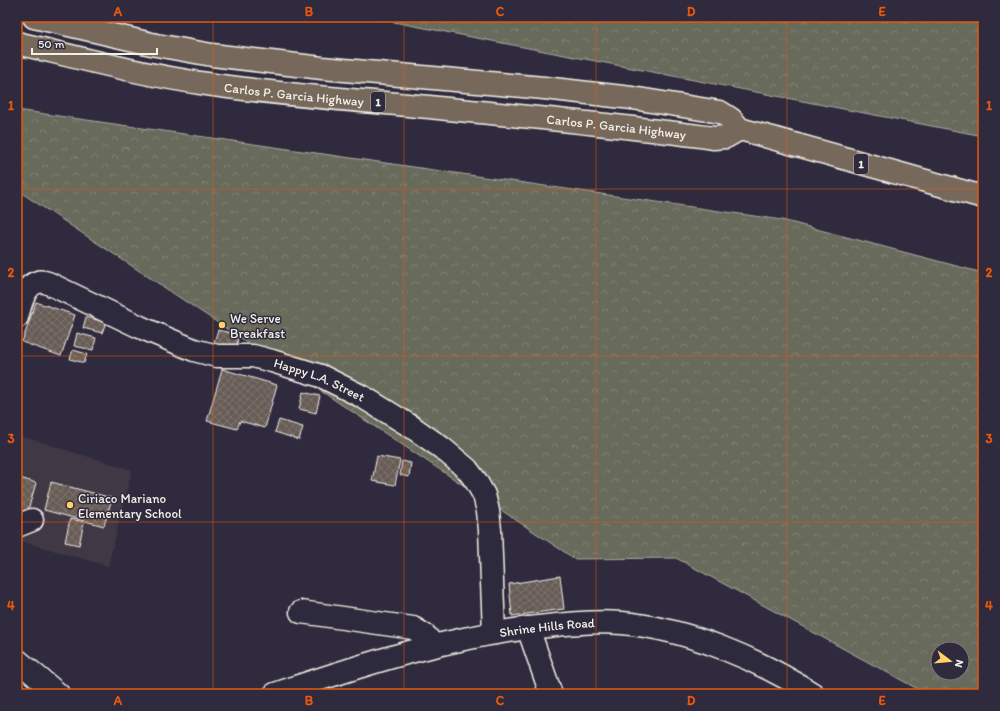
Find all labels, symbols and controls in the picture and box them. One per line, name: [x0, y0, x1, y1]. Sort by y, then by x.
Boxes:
text: A: [113, 4, 123, 19]
text: B: [305, 4, 314, 19]
text: C: [496, 4, 505, 19]
text: D: [687, 4, 696, 19]
text: E: [878, 4, 886, 19]
scale bar: [32, 30, 157, 56]
text: 50 m: [38, 37, 64, 51]
street label: Carlos P. Garcia Highway: [223, 79, 364, 109]
road number: 1: [371, 92, 385, 112]
text: 1: [8, 98, 14, 113]
text: 1: [986, 98, 992, 113]
street label: Carlos P. Garcia Highway: [546, 111, 687, 142]
road number: 1: [854, 154, 868, 174]
text: 2: [8, 265, 15, 280]
text: 2: [986, 265, 993, 280]
place label: We Serve Breakfast: [230, 311, 285, 341]
marker: We Serve Breakfast: [217, 320, 227, 330]
street label: Happy L.A. Street: [272, 355, 367, 404]
text: 3: [7, 431, 15, 446]
text: 3: [985, 431, 993, 446]
place label: Ciriaco Mariano Elementary School: [78, 491, 182, 521]
marker: Ciriaco Mariano Elementary School: [65, 500, 75, 510]
text: 4: [7, 598, 15, 613]
text: 4: [985, 598, 993, 613]
street label: Shrine Hills Road: [498, 615, 595, 640]
north arrow: [930, 641, 970, 681]
text: N: [952, 658, 966, 669]
text: A: [113, 693, 123, 708]
text: B: [305, 693, 314, 708]
text: C: [496, 693, 505, 708]
text: D: [687, 693, 696, 708]
text: E: [878, 693, 886, 708]

